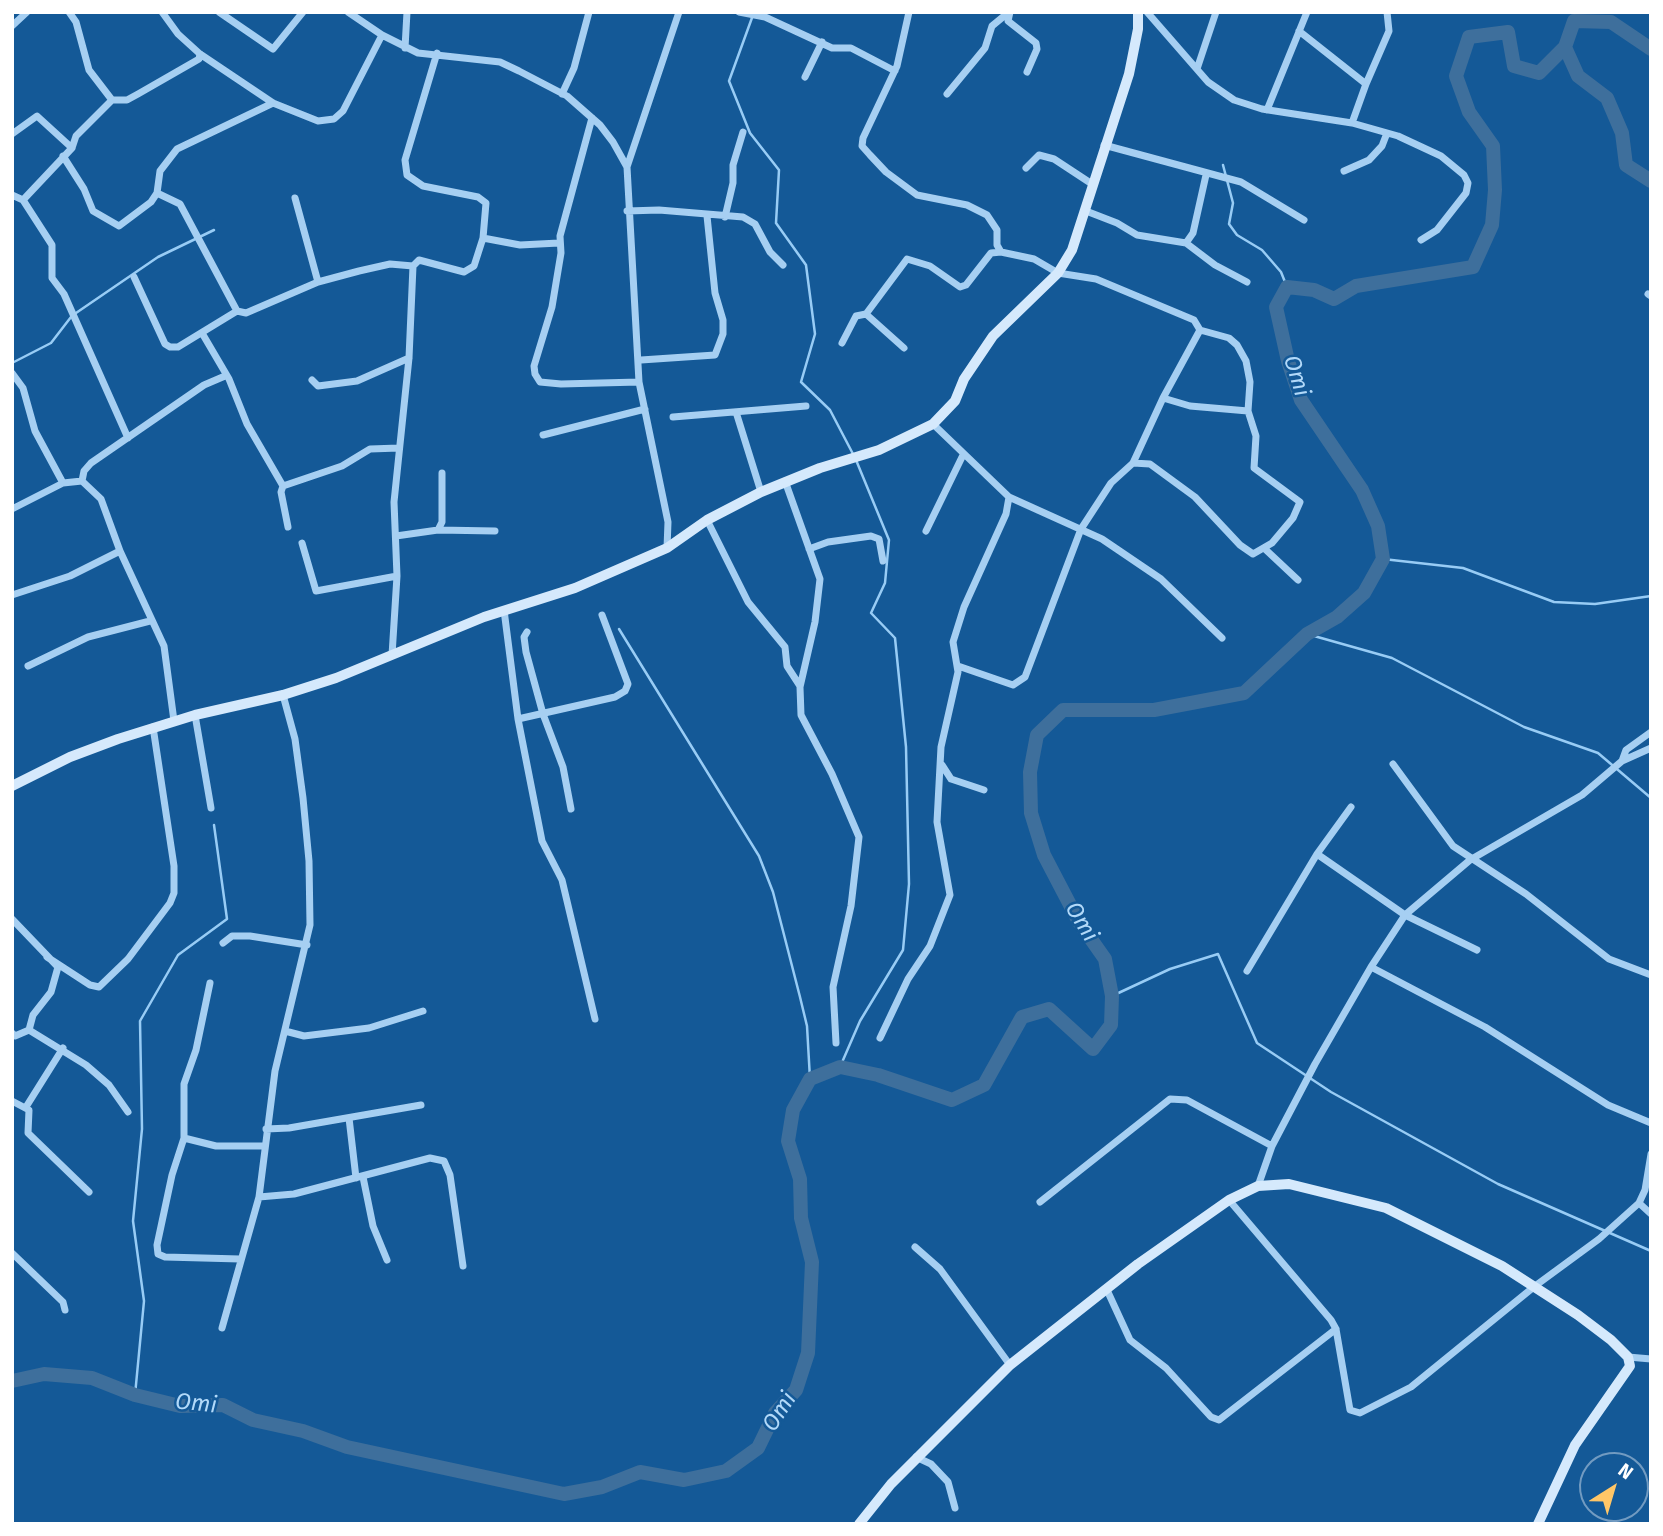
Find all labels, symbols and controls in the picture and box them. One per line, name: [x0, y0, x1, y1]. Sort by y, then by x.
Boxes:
water label: Omi: [1277, 352, 1315, 400]
water label: Omi: [1058, 897, 1104, 947]
water label: Omi: [757, 1387, 803, 1437]
water label: Omi: [174, 1388, 218, 1420]
north arrow: [1579, 1452, 1649, 1522]
text: N: [1614, 1458, 1638, 1484]

